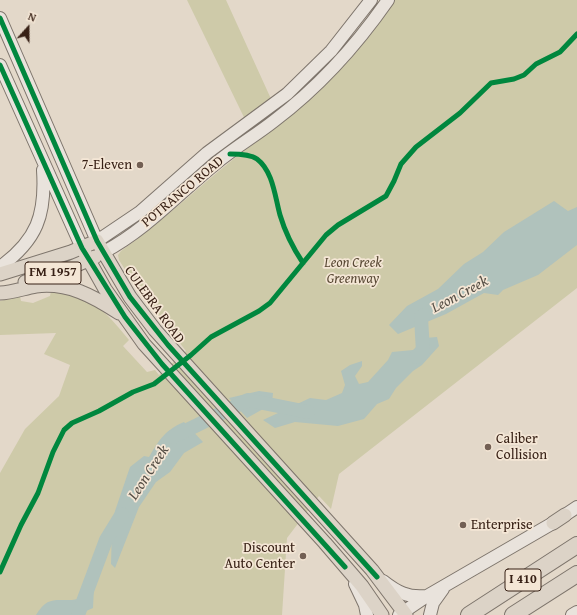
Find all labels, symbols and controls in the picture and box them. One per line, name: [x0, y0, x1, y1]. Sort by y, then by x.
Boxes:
north arrow: [8, 8, 48, 48]
text: N: [26, 8, 39, 26]
street label: POTRANCO ROAD: [139, 153, 227, 231]
place label: 7-Eleven: [82, 157, 132, 173]
marker: 7-Eleven: [135, 160, 145, 170]
park label: Leon Creek Greenway: [324, 255, 382, 288]
road number: FM 1957: [25, 262, 81, 284]
street label: CULEBRA ROAD: [120, 263, 188, 347]
water label: Leon Creek: [429, 273, 491, 317]
place label: Caliber Collision: [496, 431, 547, 464]
water label: Leon Creek: [125, 442, 173, 504]
marker: Caliber Collision: [483, 442, 493, 452]
place label: Enterprise: [471, 517, 533, 533]
marker: Enterprise: [458, 520, 468, 530]
place label: Discount Auto Center: [224, 540, 295, 572]
marker: Discount Auto Center: [298, 551, 308, 561]
road number: I 410: [505, 569, 541, 591]

